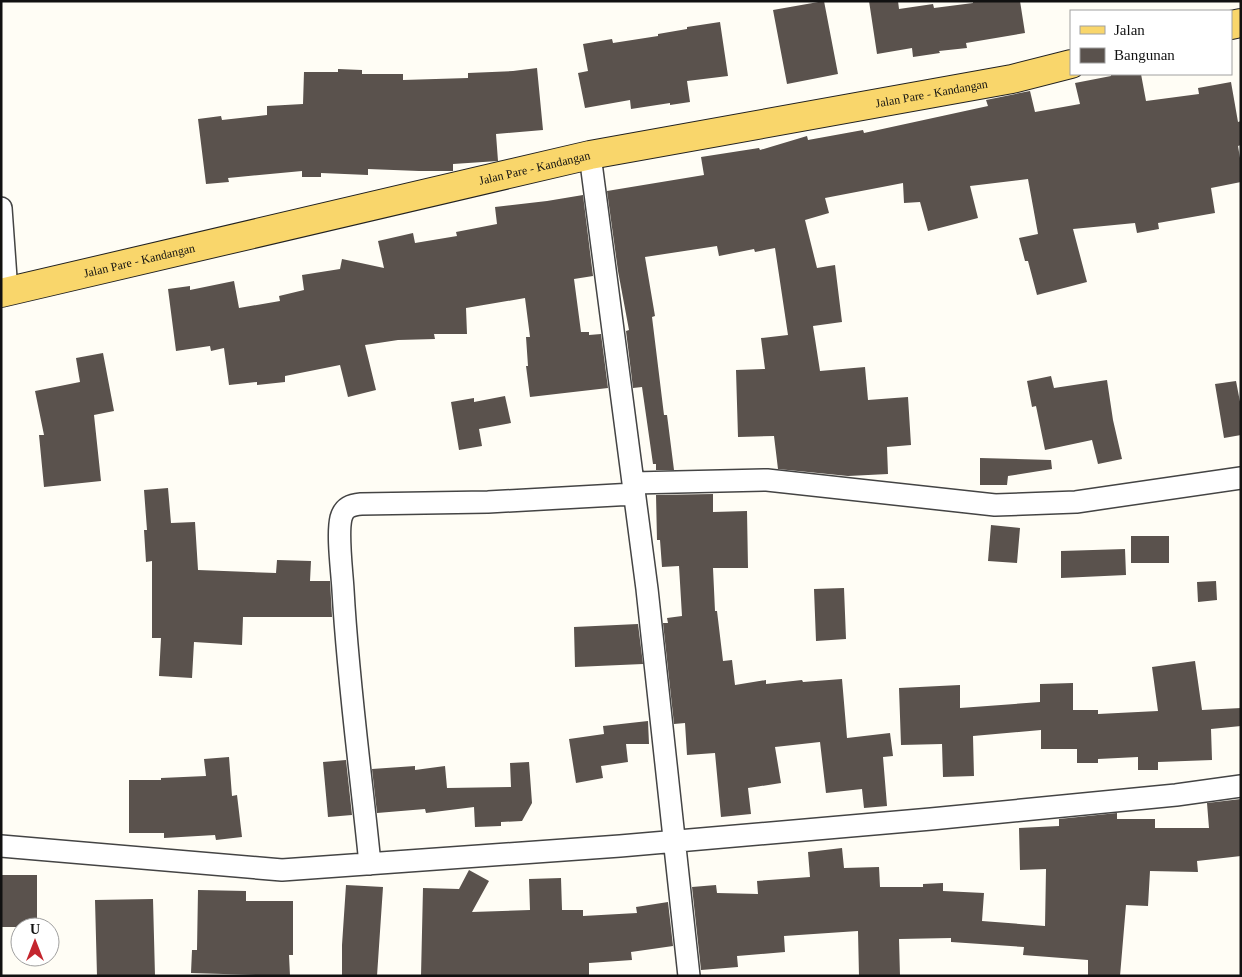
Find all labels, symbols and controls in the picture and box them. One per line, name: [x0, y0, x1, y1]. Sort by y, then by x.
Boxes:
legend: [1070, 10, 1232, 75]
text: Jalan: [1114, 22, 1145, 38]
text: Bangunan: [1114, 47, 1175, 63]
street label: Jalan Pare - Kandangan: [874, 77, 989, 110]
street label: Jalan Pare - Kandangan: [478, 148, 591, 188]
street label: Jalan Pare - Kandangan: [82, 241, 196, 280]
north arrow: [10, 917, 60, 967]
text: U: [30, 922, 40, 937]

